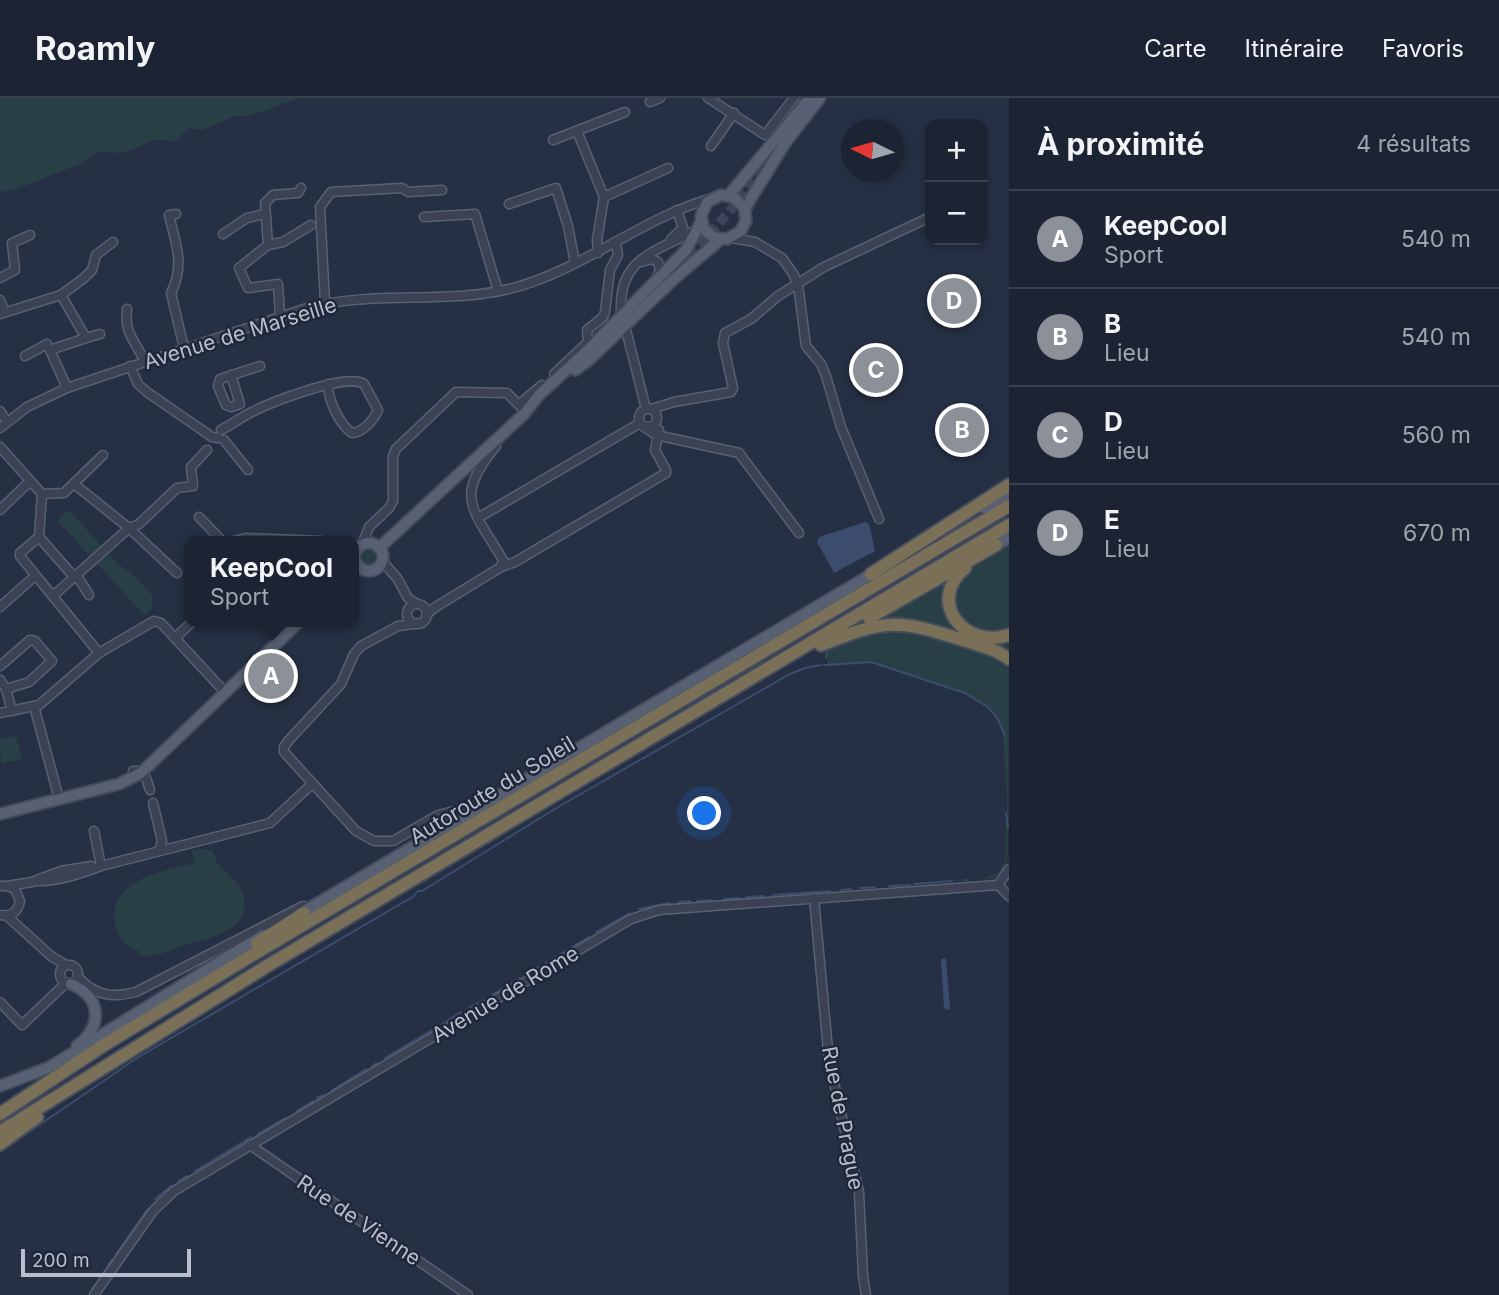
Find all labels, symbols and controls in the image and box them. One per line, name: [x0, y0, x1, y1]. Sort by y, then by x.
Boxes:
text: Roamly: [35, 28, 155, 68]
text: Carte: [1144, 34, 1206, 63]
text: Itinéraire: [1244, 34, 1344, 63]
text: Favoris: [1382, 34, 1464, 63]
north arrow: [841, 119, 904, 182]
map controls: [925, 119, 988, 245]
button: +: [925, 119, 988, 182]
text: À proximité: [1037, 126, 1204, 162]
text: 4 résultats: [1356, 130, 1471, 158]
button: −: [925, 182, 988, 245]
text: KeepCool: [1104, 210, 1227, 241]
text: A: [1051, 225, 1069, 253]
text: 540 m: [1401, 225, 1471, 253]
text: Sport: [1104, 241, 1163, 269]
pin: D: [931, 275, 977, 327]
street label: Avenue de Marseille: [141, 292, 339, 374]
text: B: [1104, 308, 1121, 339]
text: B: [1052, 323, 1068, 351]
text: 540 m: [1401, 323, 1471, 351]
text: Lieu: [1104, 339, 1150, 367]
pin: C: [853, 344, 899, 396]
pin: B: [939, 404, 985, 456]
text: D: [1104, 406, 1123, 437]
text: C: [1051, 421, 1069, 449]
text: 560 m: [1402, 421, 1471, 449]
text: Lieu: [1104, 437, 1150, 465]
text: E: [1104, 504, 1120, 535]
text: D: [1052, 519, 1068, 547]
text: 670 m: [1403, 519, 1471, 547]
text: Lieu: [1104, 535, 1150, 563]
popup: [184, 536, 359, 627]
text: KeepCool: [210, 552, 333, 583]
text: Sport: [210, 583, 269, 611]
pin: A: [248, 650, 294, 702]
street label: Autoroute du Soleil: [405, 731, 579, 849]
your location: [687, 796, 721, 830]
street label: Avenue de Rome: [427, 940, 583, 1048]
street label: Rue de Prague: [817, 1044, 869, 1192]
street label: Rue de Vienne: [292, 1169, 426, 1271]
scale bar: [21, 1246, 191, 1278]
text: 200 m: [32, 1249, 90, 1272]

